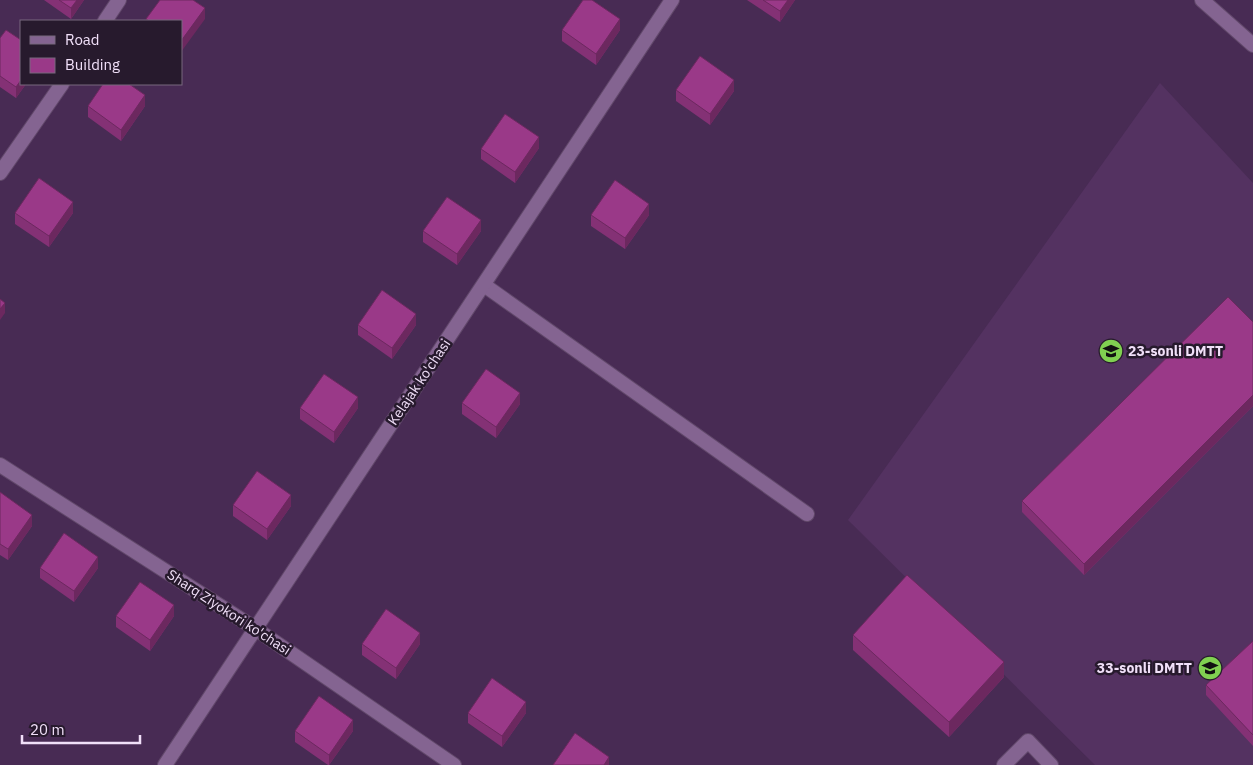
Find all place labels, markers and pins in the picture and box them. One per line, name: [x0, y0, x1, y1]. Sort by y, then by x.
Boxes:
school or university icon: 23-sonli DMTT: [1098, 338, 1124, 364]
place label: 23-sonli DMTT: [1128, 342, 1223, 360]
school or university icon: 33-sonli DMTT: [1197, 655, 1223, 681]
place label: 33-sonli DMTT: [1097, 659, 1192, 677]

